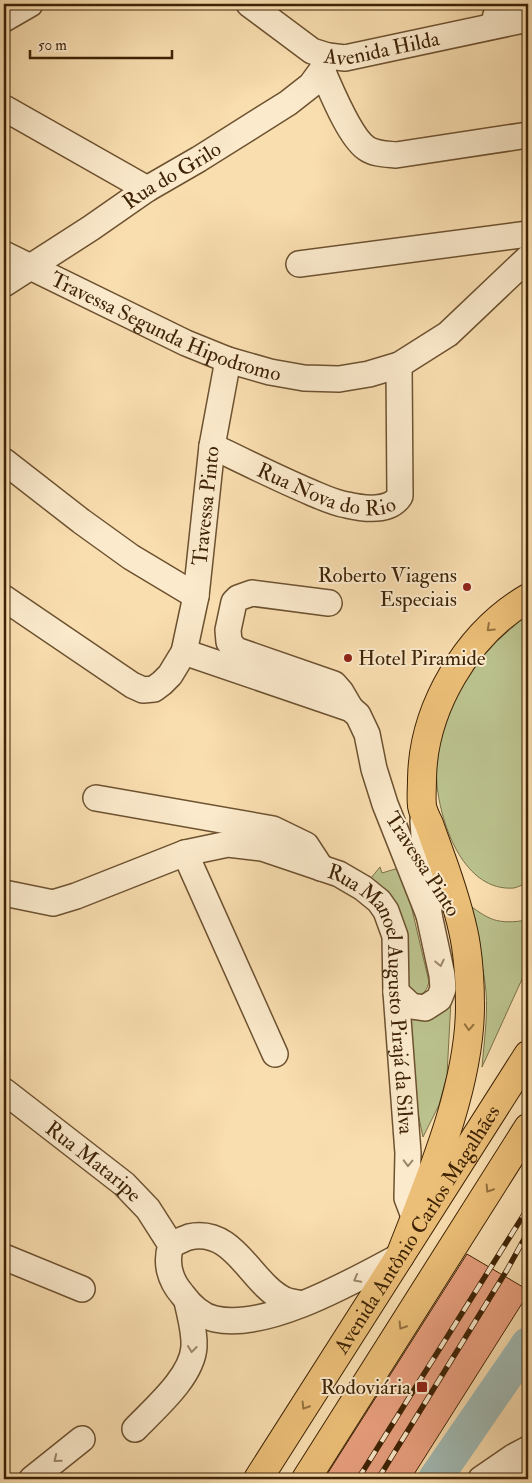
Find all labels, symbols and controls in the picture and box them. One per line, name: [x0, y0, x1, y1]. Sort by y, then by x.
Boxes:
street label: Avenida Hilda: [321, 25, 442, 72]
scale bar: [30, 28, 172, 60]
text: 50 m: [38, 36, 67, 55]
street label: Rua do Grilo: [118, 136, 226, 216]
street label: Travessa Segunda Hipodromo: [46, 266, 283, 388]
street label: Travessa Pinto: [186, 445, 226, 567]
street label: Rua Nova do Rio: [253, 457, 400, 522]
place label: Roberto Viagens Especiais: [318, 562, 457, 613]
marker: Roberto Viagens Especiais: [461, 581, 473, 593]
one-way arrow: [486, 622, 495, 631]
place label: Hotel Piramide: [358, 645, 486, 672]
marker: Hotel Piramide: [342, 652, 354, 664]
street label: Travessa Pinto: [379, 807, 467, 922]
street label: Rua Manoel Augusto Pirajá da Silva: [324, 858, 420, 1136]
one-way arrow: [434, 958, 444, 967]
one-way arrow: [463, 1024, 474, 1032]
street label: Avenida Antônio Carlos Magalhães: [328, 1100, 507, 1360]
street label: Rua Mataripe: [40, 1115, 147, 1208]
one-way arrow: [403, 1160, 413, 1167]
one-way arrow: [485, 1184, 495, 1193]
one-way arrow: [354, 1273, 363, 1283]
one-way arrow: [399, 1321, 408, 1330]
one-way arrow: [187, 1345, 198, 1353]
place label: Rodoviária: [320, 1374, 411, 1401]
marker: Rodoviária: [415, 1380, 429, 1394]
one-way arrow: [301, 1401, 311, 1410]
one-way arrow: [53, 1453, 62, 1462]

